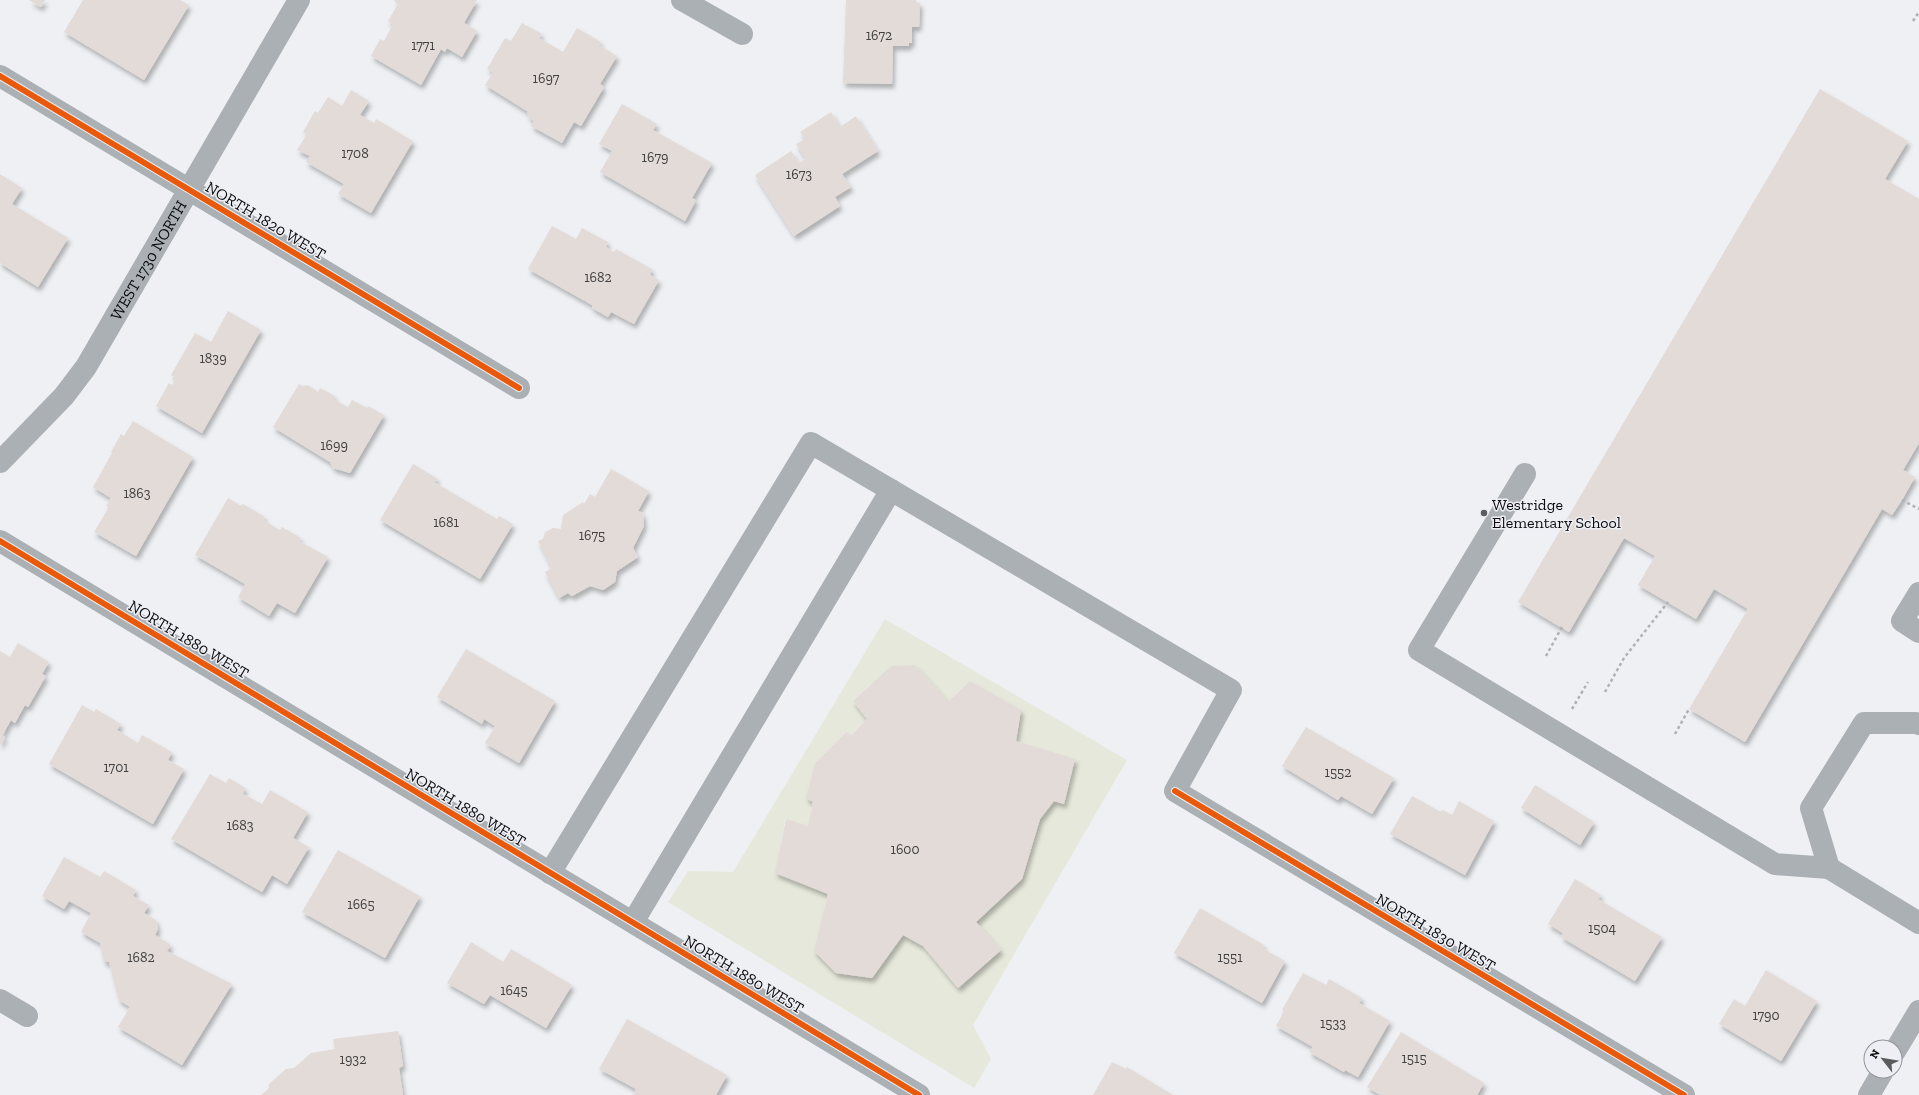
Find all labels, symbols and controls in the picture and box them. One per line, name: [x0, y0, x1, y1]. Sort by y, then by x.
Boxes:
house number: 1672: [866, 27, 892, 44]
house number: 1771: [411, 37, 435, 54]
house number: 1697: [533, 70, 560, 87]
house number: 1708: [341, 145, 369, 162]
house number: 1679: [642, 149, 668, 166]
house number: 1673: [786, 166, 812, 183]
street label: NORTH 1820 WEST: [202, 177, 329, 264]
street label: WEST 1730 NORTH: [106, 197, 191, 324]
house number: 1682: [584, 269, 612, 286]
house number: 1839: [199, 350, 227, 367]
house number: 1699: [320, 437, 348, 454]
house number: 1863: [123, 485, 151, 502]
place label: Westridge Elementary School: [1492, 495, 1621, 532]
marker: Westridge Elementary School: [1479, 508, 1489, 518]
house number: 1681: [433, 514, 459, 531]
house number: 1675: [579, 527, 605, 544]
street label: NORTH 1880 WEST: [125, 596, 252, 683]
house number: 1701: [103, 759, 129, 776]
street label: NORTH 1880 WEST: [402, 764, 529, 851]
house number: 1552: [1325, 764, 1351, 781]
house number: 1683: [226, 817, 254, 834]
house number: 1600: [891, 841, 919, 858]
street label: NORTH 1830 WEST: [1372, 889, 1499, 976]
house number: 1665: [347, 896, 375, 913]
house number: 1504: [1588, 920, 1617, 937]
street label: NORTH 1880 WEST: [680, 931, 807, 1018]
house number: 1682: [127, 949, 155, 966]
house number: 1551: [1217, 949, 1243, 966]
house number: 1645: [500, 982, 528, 999]
house number: 1790: [1752, 1007, 1780, 1024]
house number: 1533: [1320, 1015, 1346, 1032]
north arrow: [1863, 1039, 1903, 1079]
text: N: [1867, 1047, 1883, 1061]
house number: 1515: [1401, 1050, 1427, 1067]
house number: 1932: [340, 1051, 366, 1068]

